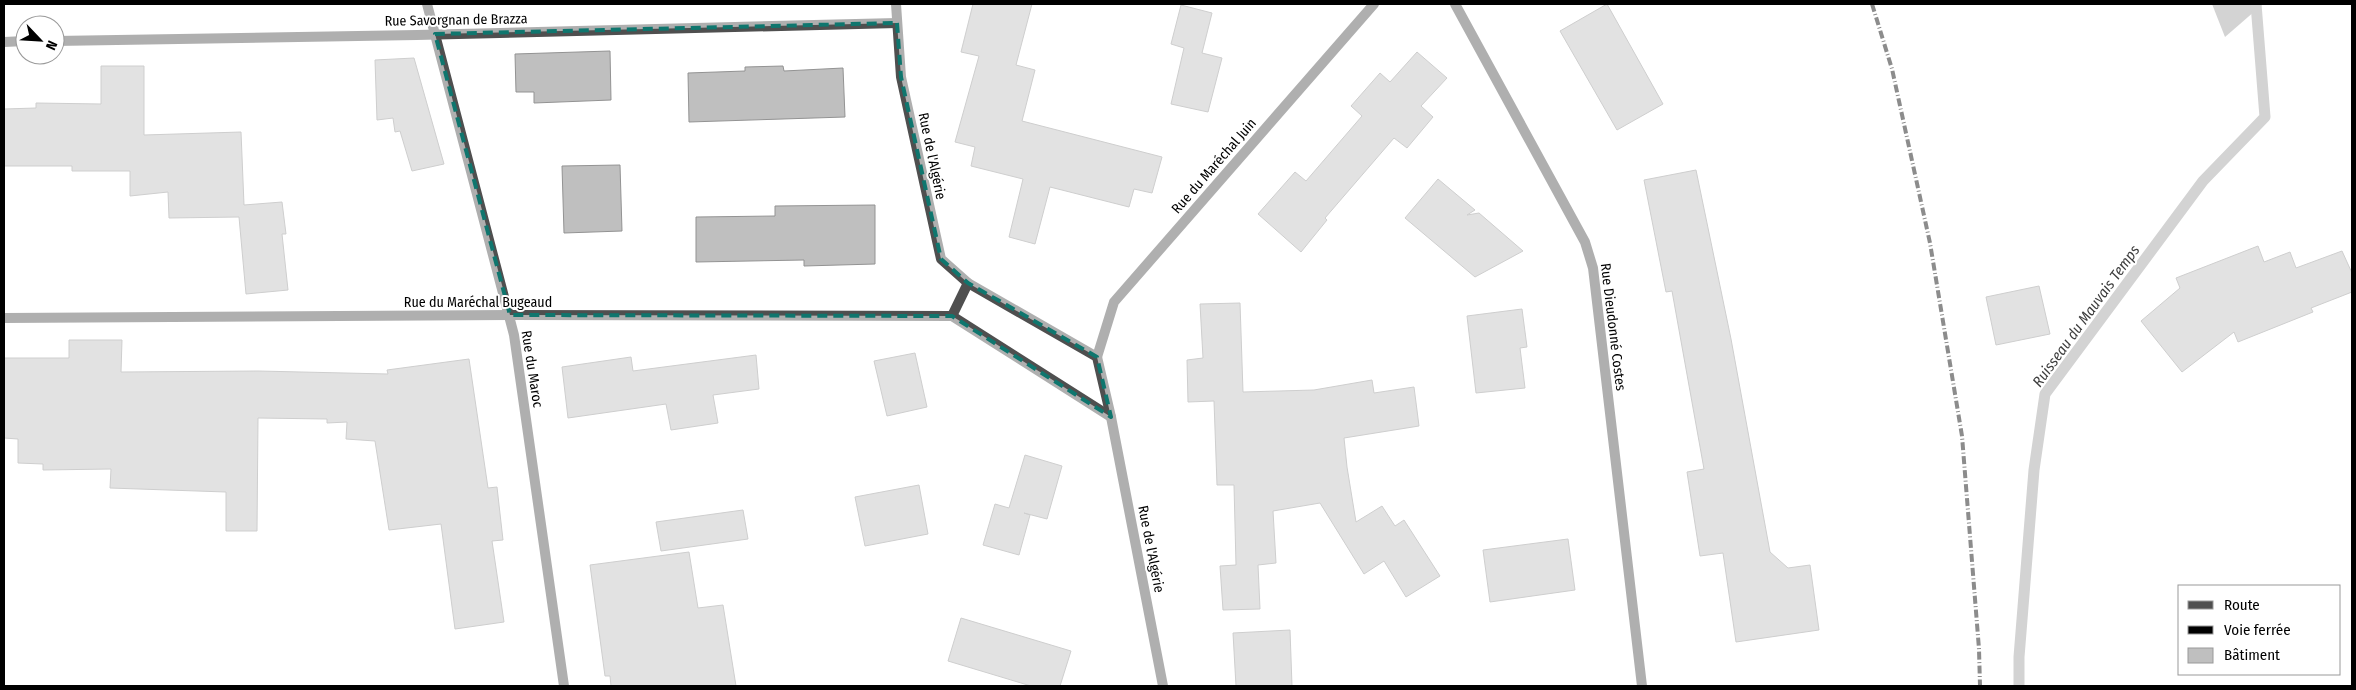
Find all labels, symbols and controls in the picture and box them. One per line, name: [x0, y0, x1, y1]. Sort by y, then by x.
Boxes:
street label: Rue Savorgnan de Brazza: [384, 10, 528, 30]
north arrow: [15, 15, 65, 65]
text: N: [42, 38, 61, 53]
street label: Rue de l'Algérie: [914, 111, 950, 201]
street label: Rue du Maréchal Juin: [1168, 115, 1260, 217]
water label: Ruisseau du Mauvais Temps: [2029, 241, 2144, 390]
street label: Rue Dieudonné Costes: [1597, 262, 1629, 392]
street label: Rue du Maréchal Bugeaud: [404, 294, 552, 311]
street label: Rue du Maroc: [518, 329, 546, 409]
street label: Rue de l'Algérie: [1134, 504, 1168, 594]
legend: [2178, 585, 2341, 675]
text: Route: [2224, 596, 2260, 614]
text: Voie ferrée: [2224, 621, 2291, 639]
text: Bâtiment: [2224, 646, 2280, 664]

